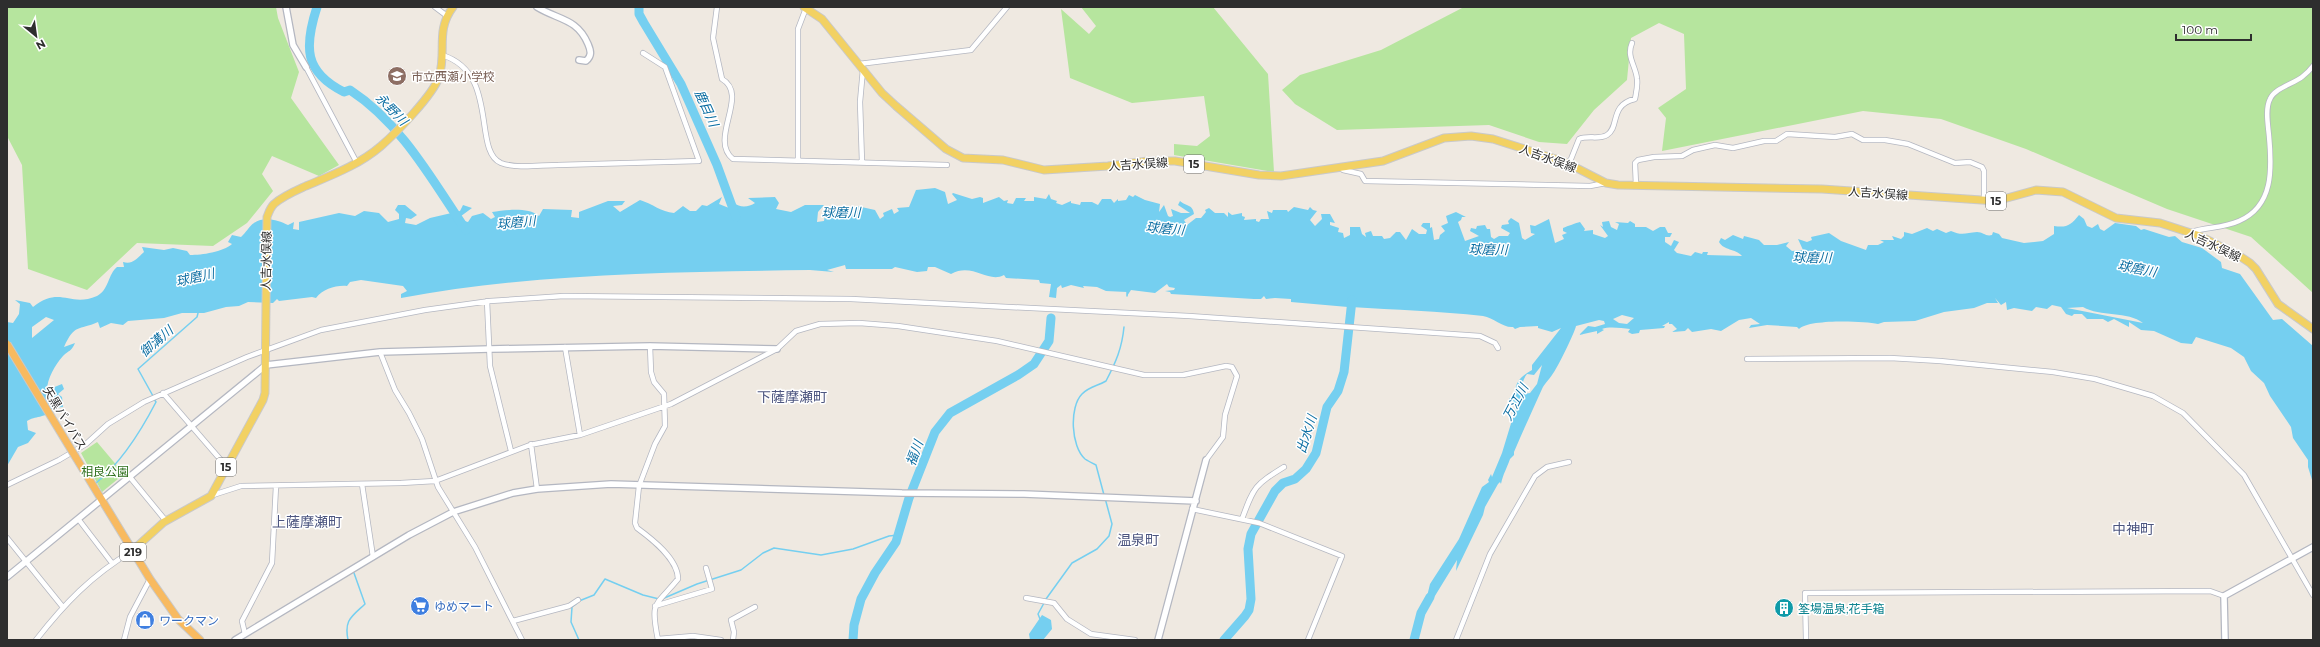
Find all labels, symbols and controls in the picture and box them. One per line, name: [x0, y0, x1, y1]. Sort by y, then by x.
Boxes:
north arrow: [16, 16, 56, 56]
scale bar: [2176, 16, 2251, 42]
text: 100 m: [2182, 22, 2218, 37]
text: N: [34, 36, 48, 53]
school or university icon: 市立西瀬小学校: [386, 65, 408, 87]
place label: 市立西瀬小学校: [411, 69, 495, 84]
water label: 鹿目川: [692, 87, 723, 131]
water label: 永野川: [373, 90, 413, 130]
street label: 人吉水俣線: [1517, 141, 1579, 175]
street label: 人吉水俣線: [1108, 154, 1168, 174]
road number: 15: [1184, 155, 1204, 173]
street label: 人吉水俣線: [1848, 183, 1908, 203]
road number: 15: [1986, 192, 2006, 210]
water label: 球磨川: [821, 204, 862, 220]
water label: 球磨川: [496, 212, 538, 232]
water label: 球磨川: [1145, 218, 1187, 238]
street label: 人吉水俣線: [2183, 226, 2243, 264]
street label: 人吉水俣線: [258, 231, 274, 291]
water label: 球磨川: [1468, 241, 1510, 257]
water label: 球磨川: [1792, 249, 1834, 265]
water label: 球磨川: [2116, 256, 2160, 280]
water label: 球磨川: [174, 264, 218, 289]
water label: 御溝川: [136, 321, 177, 360]
water label: 万江川: [1499, 379, 1532, 423]
street label: 矢黒バイパス: [40, 383, 90, 453]
district label: 下薩摩瀬町: [757, 388, 827, 406]
water label: 出水川: [1292, 411, 1320, 455]
water label: 福川: [902, 436, 927, 468]
road number: 15: [216, 458, 236, 476]
park label: 相良公園: [81, 464, 129, 479]
district label: 上薩摩瀬町: [272, 513, 342, 531]
district label: 中神町: [2112, 520, 2154, 538]
district label: 温泉町: [1117, 531, 1159, 549]
road number: 219: [120, 543, 146, 561]
supermarket icon: ゆめマート: [409, 595, 431, 617]
building icon: 筌場温泉;花手箱: [1773, 597, 1795, 619]
place label: ゆめマート: [434, 599, 494, 614]
place label: 筌場温泉;花手箱: [1798, 601, 1885, 616]
shop icon: ワークマン: [134, 609, 156, 631]
place label: ワークマン: [159, 613, 219, 628]

